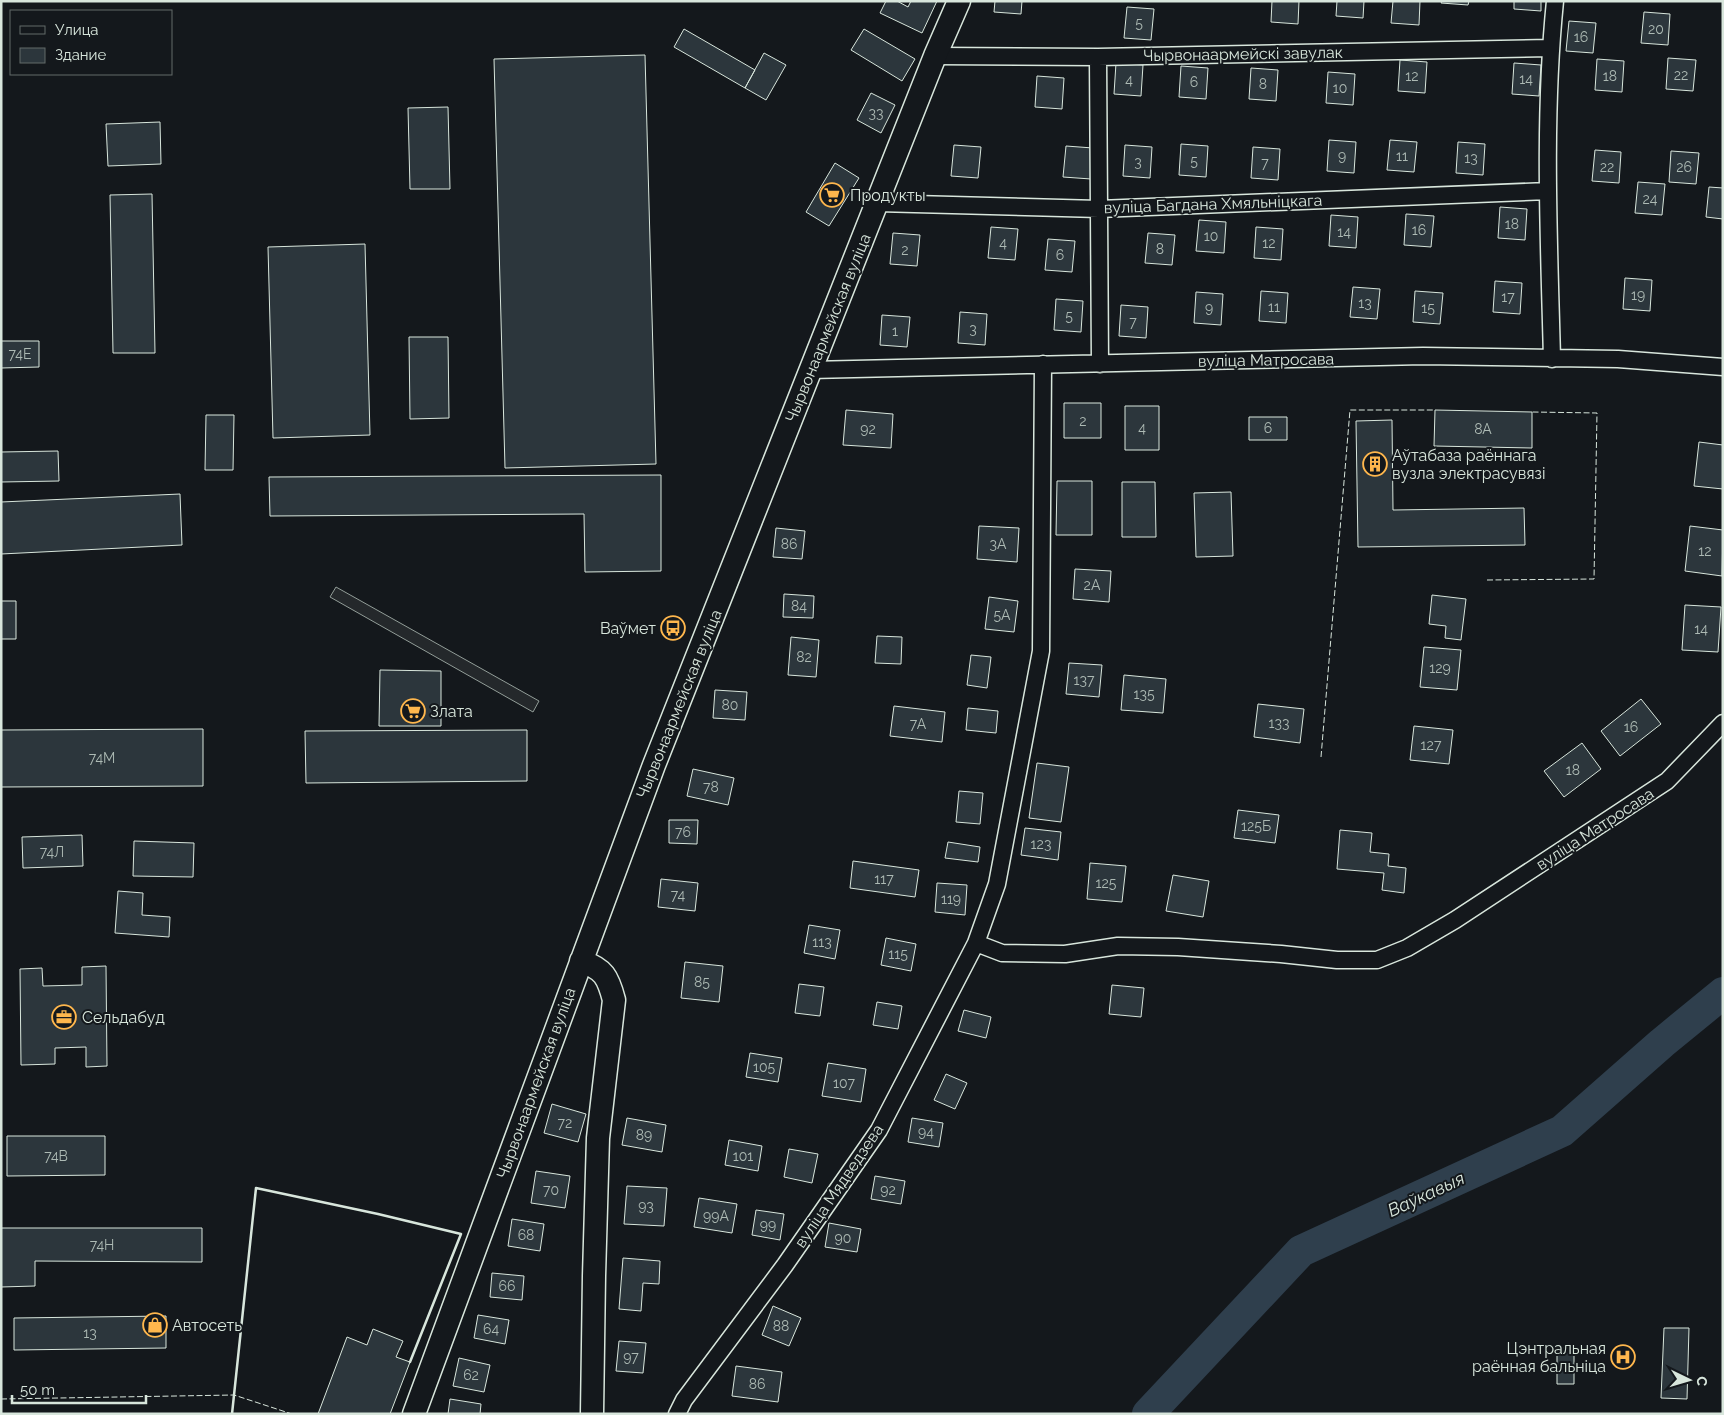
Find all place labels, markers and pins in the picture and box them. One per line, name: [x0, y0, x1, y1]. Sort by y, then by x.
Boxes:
supermarket icon: Продукты: [819, 182, 845, 208]
place label: Продукты: [850, 186, 926, 205]
place label: Аўтабаза раённага вузла электрасувязі: [1392, 446, 1545, 483]
building icon: Аўтабаза раённага вузла электрасувязі: [1362, 451, 1388, 477]
bus stop icon: Ваўмет: [660, 615, 686, 641]
place label: Ваўмет: [600, 619, 656, 638]
supermarket icon: Злата: [400, 698, 426, 724]
place label: Злата: [430, 702, 473, 721]
office icon: Сельдабуд: [51, 1004, 77, 1030]
place label: Сельдабуд: [82, 1008, 165, 1027]
shop icon: Автосеть: [142, 1312, 168, 1338]
place label: Автосеть: [172, 1316, 242, 1335]
place label: Цэнтральная раённая бальніца: [1472, 1339, 1606, 1376]
hospital icon: Цэнтральная раённая бальніца: [1610, 1344, 1636, 1370]

